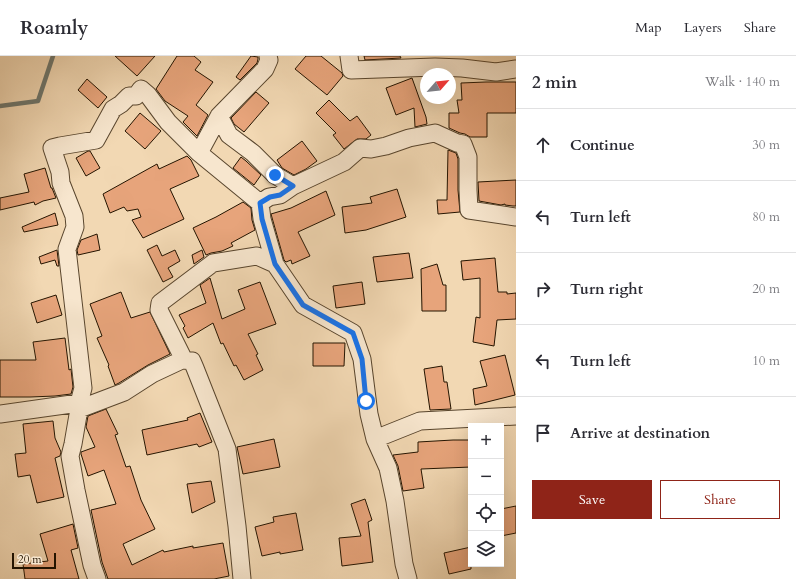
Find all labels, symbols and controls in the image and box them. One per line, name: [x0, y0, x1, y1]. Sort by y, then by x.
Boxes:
text: Roamly: [20, 15, 88, 41]
text: Map: [635, 18, 662, 37]
text: Layers: [684, 18, 722, 37]
text: Share: [744, 18, 776, 37]
north arrow: [420, 68, 456, 104]
text: 2 min: [532, 71, 577, 94]
text: Walk · 140 m: [705, 73, 780, 91]
icon: ahead: [532, 134, 554, 156]
text: Continue: [570, 135, 635, 155]
text: 30 m: [752, 136, 780, 154]
route end: [266, 166, 284, 184]
icon: left: [532, 206, 554, 228]
text: Turn left: [570, 207, 631, 227]
text: 80 m: [752, 208, 780, 226]
icon: right: [532, 278, 554, 300]
text: Turn right: [570, 279, 643, 299]
text: 20 m: [752, 280, 780, 298]
icon: left: [532, 350, 554, 372]
text: Turn left: [570, 351, 631, 371]
text: 10 m: [752, 352, 780, 370]
route start: [357, 392, 375, 410]
icon: arrive: [532, 422, 554, 444]
map controls: [468, 423, 504, 567]
button: +: [468, 423, 504, 459]
text: Arrive at destination: [570, 423, 710, 443]
button: −: [468, 459, 504, 495]
button: Save: [532, 480, 652, 519]
button: Share: [660, 480, 780, 519]
button: locate: [468, 495, 504, 531]
button: layers: [468, 531, 504, 567]
scale bar: [12, 551, 56, 570]
text: 20 m: [18, 552, 42, 567]

